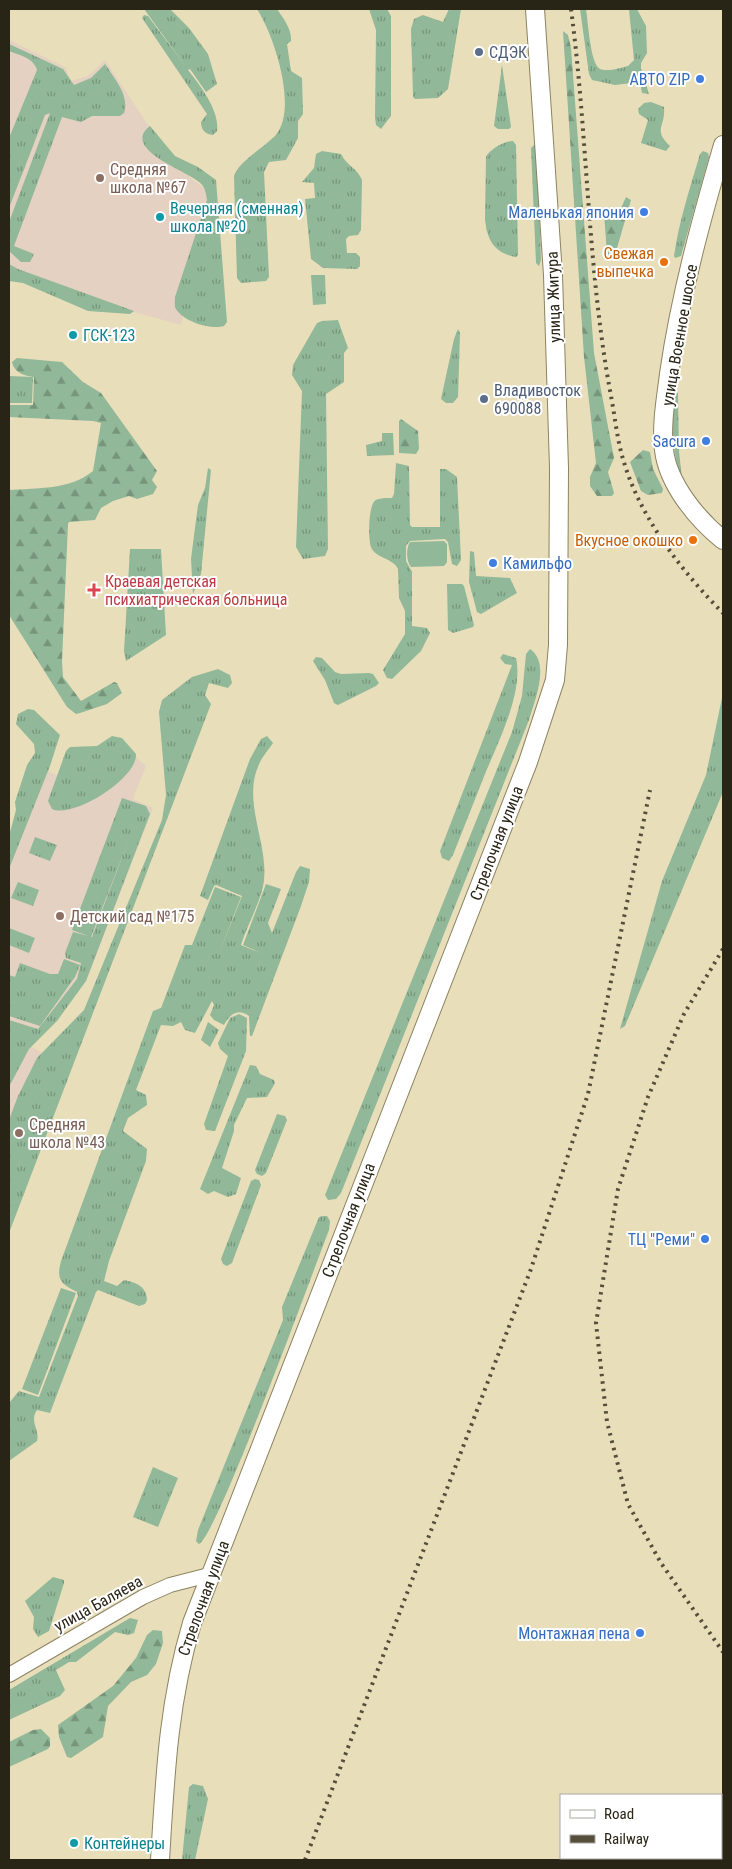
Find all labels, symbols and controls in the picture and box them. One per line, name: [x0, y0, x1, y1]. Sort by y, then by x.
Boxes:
place label: СДЭК: [489, 43, 527, 62]
marker: СДЭК: [473, 46, 485, 58]
place label: АВТО ZIP: [630, 70, 690, 89]
marker: АВТО ZIP: [694, 73, 706, 85]
place label: Средняя школа №67: [110, 160, 186, 197]
marker: Средняя школа №67: [94, 172, 106, 184]
place label: Вечерняя (сменная) школа №20: [170, 199, 304, 236]
place label: Маленькая япония: [508, 203, 634, 222]
marker: Маленькая япония: [638, 206, 650, 218]
marker: Вечерняя (сменная) школа №20: [154, 211, 166, 223]
place label: Свежая выпечка: [596, 244, 654, 281]
street label: улица Жигура: [542, 251, 565, 343]
marker: Свежая выпечка: [658, 256, 670, 268]
street label: улица Военное шоссе: [658, 263, 701, 408]
place label: ГСК-123: [83, 326, 136, 345]
marker: ГСК-123: [67, 329, 79, 341]
place label: Владивосток 690088: [494, 381, 581, 418]
marker: Владивосток 690088: [478, 393, 490, 405]
place label: Sacura: [653, 432, 696, 451]
marker: Sacura: [700, 435, 712, 447]
place label: Вкусное окошко: [575, 531, 683, 550]
marker: Вкусное окошко: [687, 534, 699, 546]
place label: Камильфо: [503, 554, 572, 573]
marker: Камильфо: [487, 557, 499, 569]
place label: Краевая детская психиатрическая больница: [105, 572, 287, 609]
marker: Краевая детская психиатрическая больница: [87, 583, 101, 597]
street label: Стрелочная улица: [466, 783, 527, 903]
place label: Детский сад №175: [70, 907, 194, 926]
marker: Детский сад №175: [54, 910, 66, 922]
place label: Средняя школа №43: [29, 1115, 105, 1152]
marker: Средняя школа №43: [13, 1127, 25, 1139]
street label: Стрелочная улица: [318, 1160, 379, 1280]
place label: ТЦ "Реми": [628, 1230, 695, 1249]
marker: ТЦ "Реми": [699, 1233, 711, 1245]
street label: Стрелочная улица: [174, 1538, 233, 1658]
street label: улица Баляева: [51, 1571, 146, 1635]
place label: Монтажная пена: [518, 1624, 630, 1643]
marker: Монтажная пена: [634, 1627, 646, 1639]
legend: [560, 1794, 722, 1859]
text: Road: [604, 1805, 634, 1823]
text: Railway: [604, 1830, 649, 1848]
place label: Контейнеры: [84, 1834, 165, 1853]
marker: Контейнеры: [68, 1837, 80, 1849]

